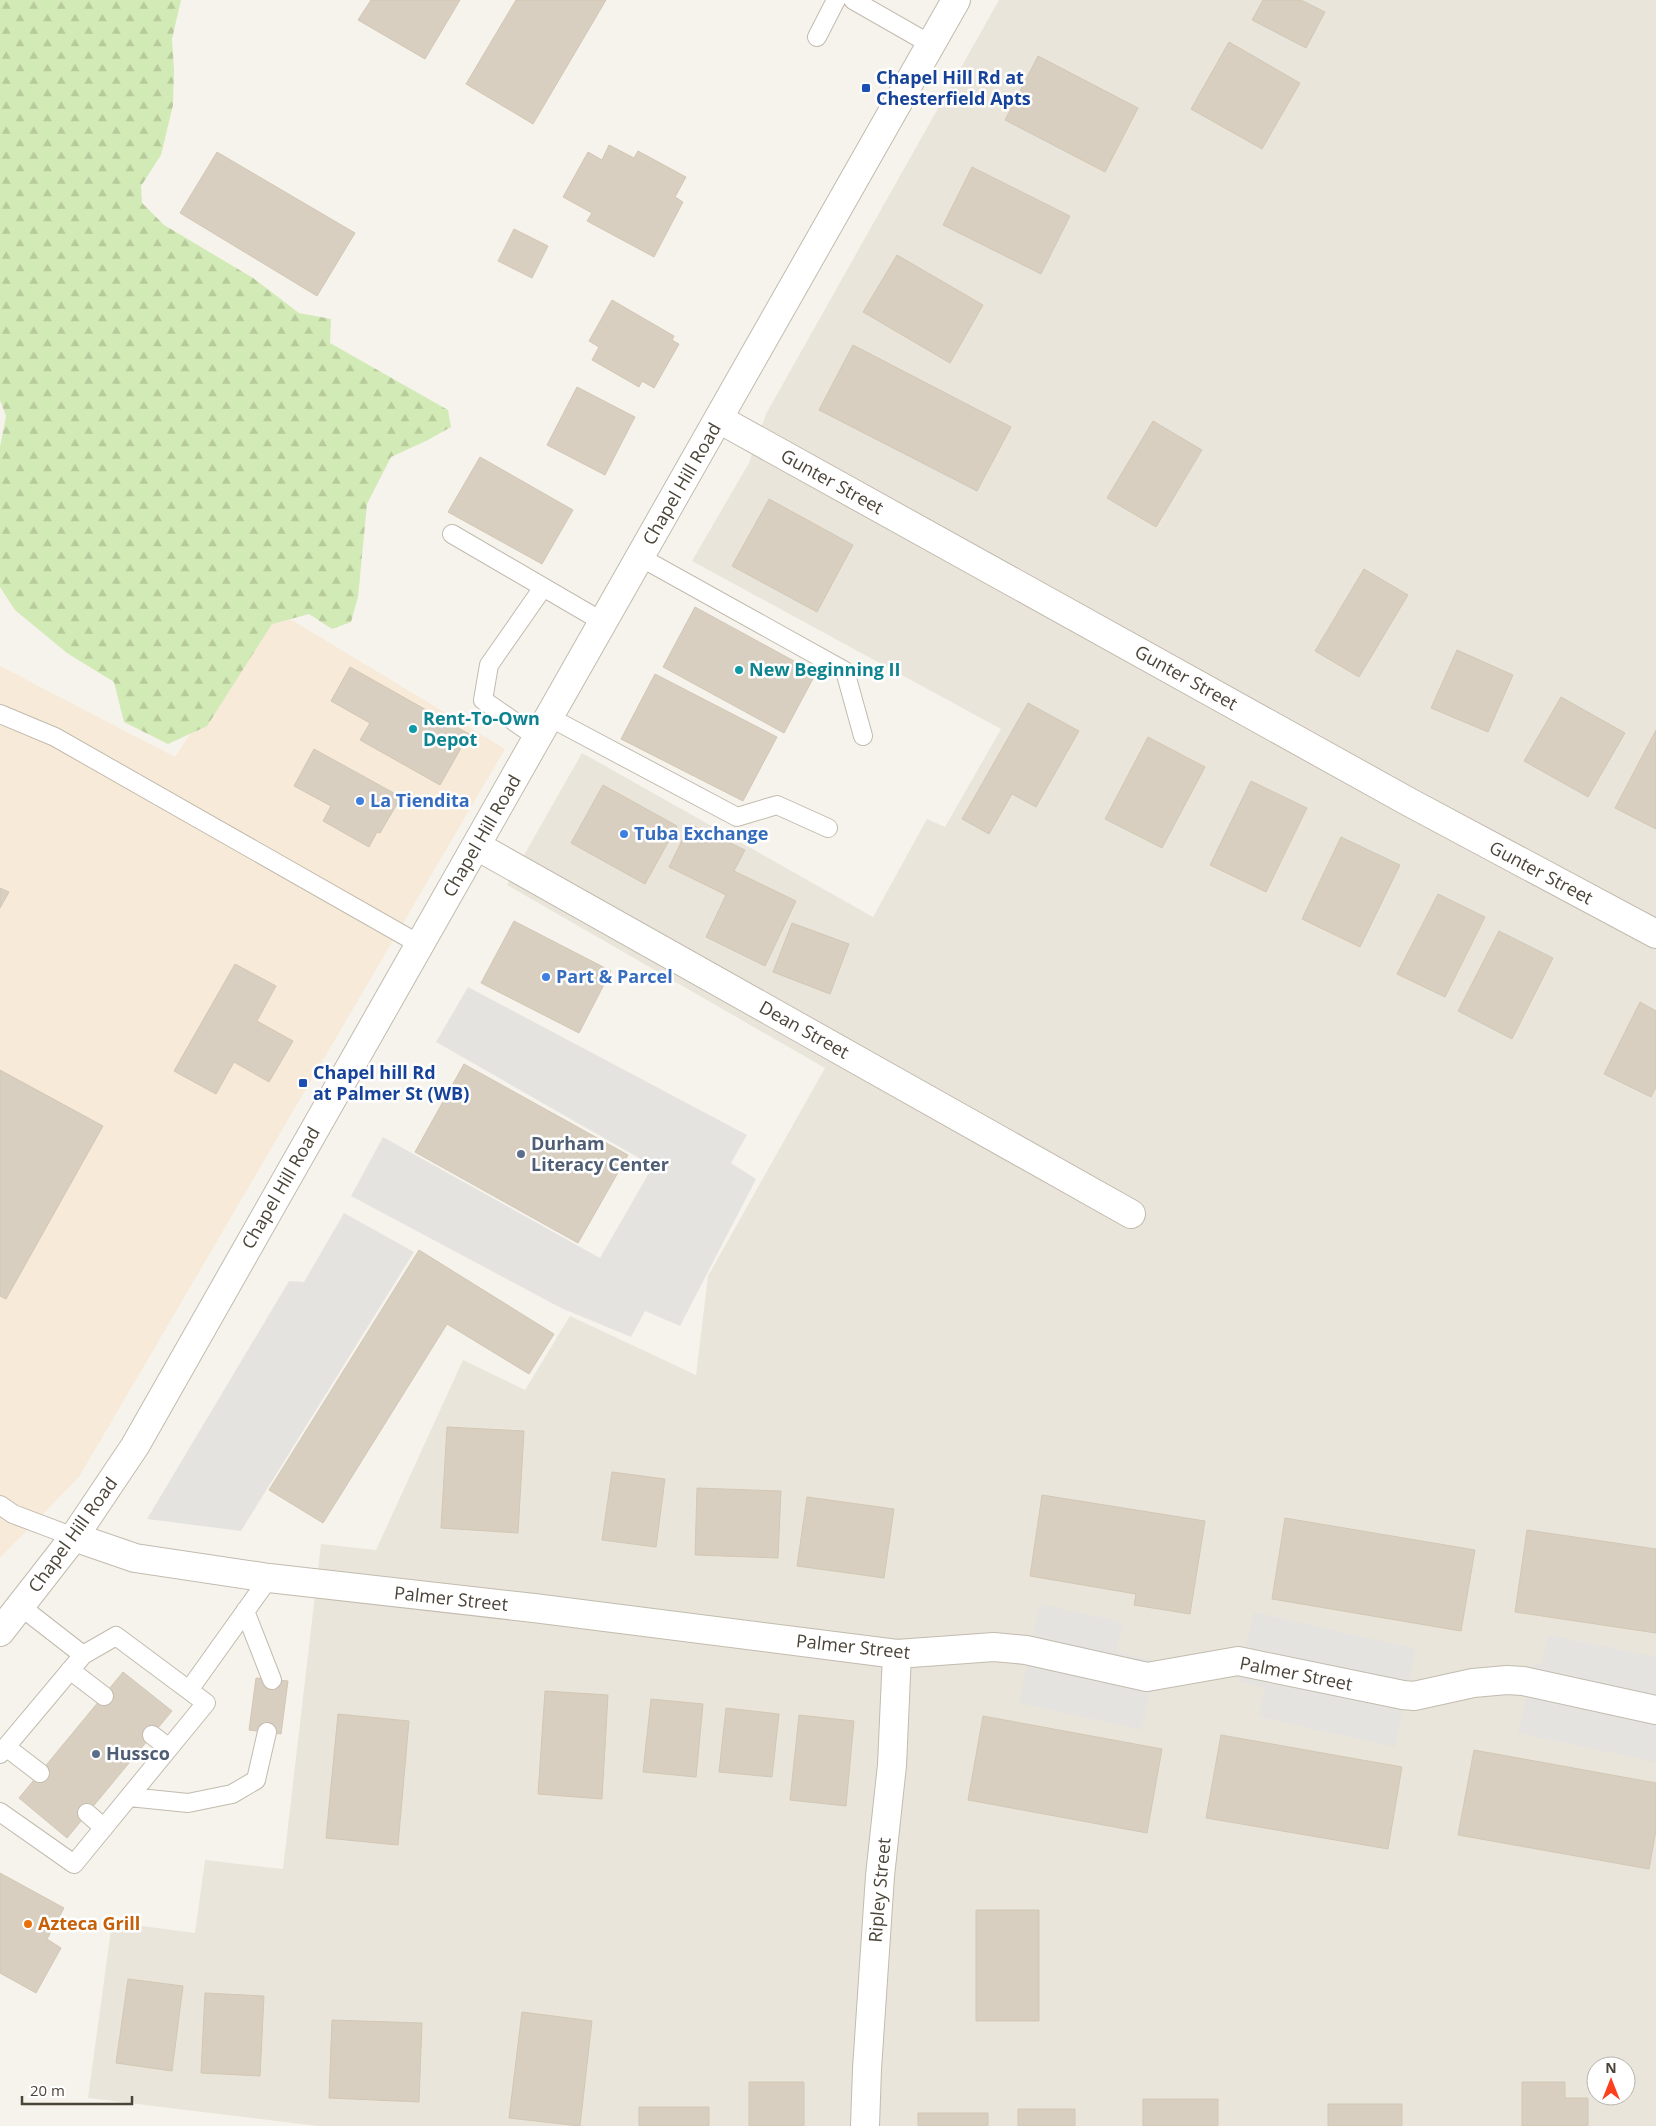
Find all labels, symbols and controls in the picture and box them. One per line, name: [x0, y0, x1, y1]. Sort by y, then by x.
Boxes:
place label: Chapel Hill Rd at Chesterfield Apts: [876, 65, 1031, 110]
marker: Chapel Hill Rd at Chesterfield Apts: [860, 82, 872, 94]
street label: Chapel Hill Road: [636, 418, 726, 549]
street label: Gunter Street: [777, 443, 888, 519]
street label: Gunter Street: [1131, 639, 1242, 715]
place label: New Beginning II: [749, 657, 901, 681]
marker: New Beginning II: [733, 664, 745, 676]
place label: Rent-To-Own Depot: [423, 706, 540, 751]
marker: Rent-To-Own Depot: [407, 723, 419, 735]
street label: Chapel Hill Road: [436, 770, 526, 901]
place label: La Tiendita: [370, 788, 470, 812]
marker: La Tiendita: [354, 795, 366, 807]
place label: Tuba Exchange: [634, 821, 768, 845]
marker: Tuba Exchange: [618, 828, 630, 840]
street label: Gunter Street: [1486, 835, 1597, 909]
place label: Part & Parcel: [556, 964, 673, 988]
marker: Part & Parcel: [540, 971, 552, 983]
street label: Dean Street: [755, 995, 854, 1064]
place label: Chapel hill Rd at Palmer St (WB): [313, 1060, 469, 1105]
marker: Chapel hill Rd at Palmer St (WB): [297, 1077, 309, 1089]
street label: Chapel Hill Road: [235, 1122, 325, 1253]
place label: Durham Literacy Center: [531, 1131, 669, 1176]
marker: Durham Literacy Center: [515, 1148, 527, 1160]
street label: Chapel Hill Road: [22, 1472, 122, 1597]
street label: Palmer Street: [393, 1580, 509, 1616]
street label: Palmer Street: [795, 1628, 911, 1664]
street label: Palmer Street: [1238, 1650, 1355, 1696]
place label: Hussco: [106, 1741, 170, 1765]
marker: Hussco: [90, 1748, 102, 1760]
street label: Ripley Street: [862, 1836, 896, 1943]
place label: Azteca Grill: [38, 1911, 140, 1935]
marker: Azteca Grill: [22, 1918, 34, 1930]
north arrow: [1586, 2056, 1636, 2106]
text: N: [1605, 2058, 1617, 2077]
scale bar: [22, 2074, 132, 2106]
text: 20 m: [30, 2080, 65, 2100]

